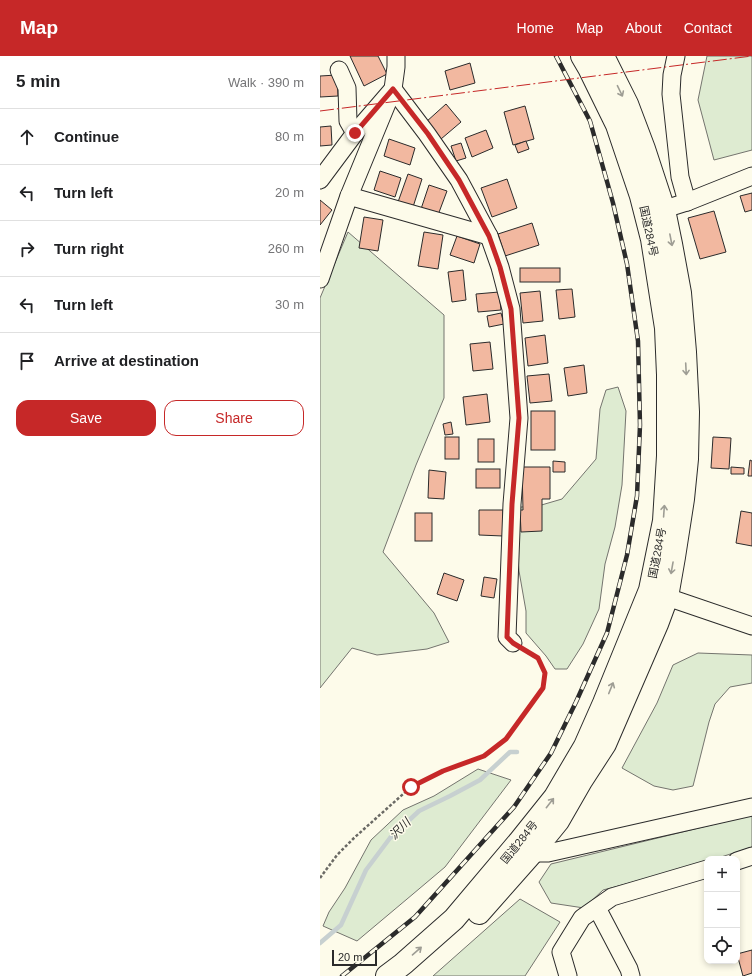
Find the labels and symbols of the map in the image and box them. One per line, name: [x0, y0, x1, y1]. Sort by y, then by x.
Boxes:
one-way arrow: [617, 85, 624, 97]
route end: [346, 124, 364, 142]
street label: 国道284号: [638, 205, 660, 257]
one-way arrow: [667, 234, 675, 247]
one-way arrow: [682, 362, 689, 375]
one-way arrow: [661, 505, 668, 518]
street label: 国道284号: [646, 527, 668, 579]
one-way arrow: [668, 561, 676, 574]
one-way arrow: [607, 682, 615, 694]
route start: [402, 778, 420, 796]
one-way arrow: [546, 797, 555, 808]
water label: 沢川: [387, 814, 415, 842]
street label: 国道284号: [498, 818, 540, 866]
one-way arrow: [412, 947, 423, 956]
scale bar: [332, 948, 377, 967]

